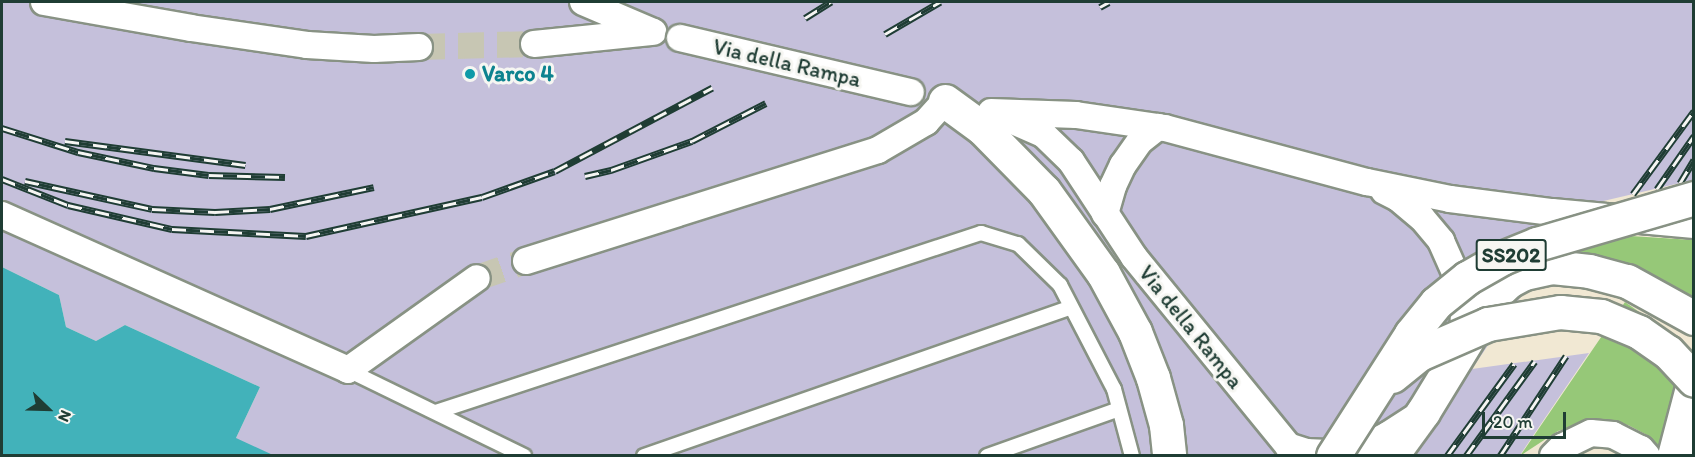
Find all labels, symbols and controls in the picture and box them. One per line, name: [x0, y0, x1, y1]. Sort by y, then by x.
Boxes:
street label: Via della Rampa: [711, 33, 863, 93]
place label: Varco 4: [482, 61, 554, 87]
marker: Varco 4: [463, 67, 477, 81]
road number: SS202: [1475, 237, 1547, 273]
street label: Via della Rampa: [1134, 260, 1248, 394]
north arrow: [18, 379, 78, 439]
scale bar: [1485, 400, 1569, 438]
text: N: [54, 408, 76, 425]
text: 20 m: [1493, 411, 1533, 433]

